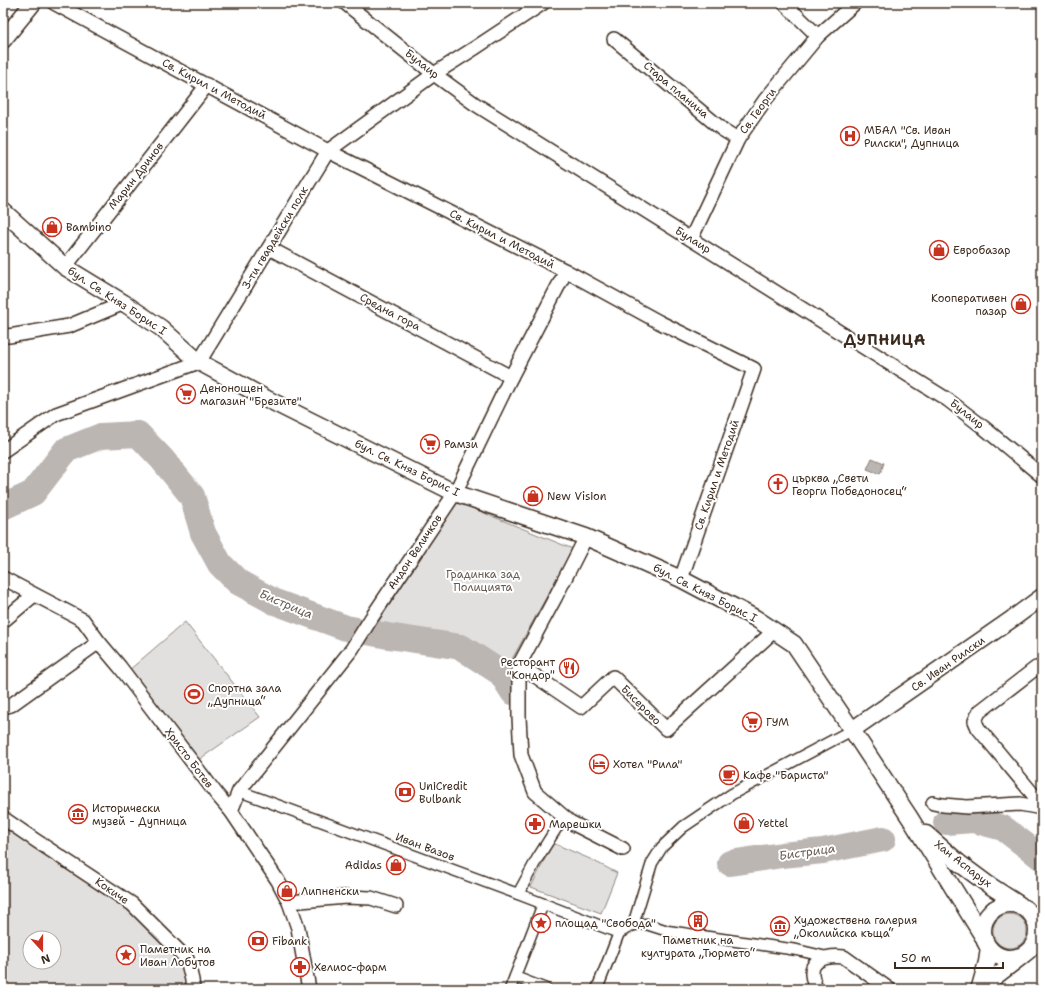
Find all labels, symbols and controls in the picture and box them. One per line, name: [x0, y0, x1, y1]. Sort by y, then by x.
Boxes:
street label: Булаир: [402, 46, 442, 82]
street label: Св. Кирил и Методий: [159, 55, 269, 123]
street label: Стара планина: [640, 58, 712, 122]
street label: Св. Георги: [736, 85, 780, 137]
place label: МБАЛ "Св. Иван Рилски", Дупница: [864, 123, 959, 151]
hospital icon: МБАЛ "Св. Иван Рилски", Дупница: [839, 125, 861, 147]
street label: Марин Дринов: [105, 139, 167, 213]
street label: 3-ти гвардейски полк: [238, 183, 312, 292]
street label: Св. Кирил и Методий: [447, 206, 557, 272]
shop icon: Bambino: [41, 216, 63, 238]
place label: Bambino: [66, 220, 112, 235]
street label: Булаир: [672, 223, 714, 257]
shop icon: Евробазар: [928, 239, 950, 261]
place label: Евробазар: [953, 243, 1011, 258]
street label: бул. Св. Княз Борис I: [65, 263, 169, 339]
street label: Средна гора: [357, 290, 423, 334]
place label: Кооперативен пазар: [931, 291, 1007, 319]
shop icon: Кооперативен пазар: [1010, 293, 1032, 315]
district label: ДУПНИЦА: [844, 330, 926, 350]
place label: Денонощен магазин "Брезите": [200, 381, 302, 409]
supermarket icon: Денонощен магазин "Брезите": [175, 383, 197, 405]
street label: Булаир: [947, 396, 987, 432]
street label: Св. Кирил и Методий: [691, 418, 743, 532]
supermarket icon: Рамзи: [419, 433, 441, 455]
street label: бул. Св. Княз Борис I: [352, 436, 462, 500]
place label: Рамзи: [444, 437, 478, 452]
place label: църква „Свети Георги Победоносец“: [792, 471, 907, 499]
church icon: църква „Свети Георги Победоносец“: [767, 473, 789, 495]
shop icon: New Vision: [522, 485, 544, 507]
place label: New Vision: [547, 489, 607, 504]
street label: Андон Величков: [384, 511, 446, 592]
street label: бул. Св. Княз Борис I: [650, 560, 760, 626]
park label: Градинка зад Полицията: [446, 567, 520, 595]
water label: Бистрица: [257, 586, 315, 622]
street label: Св. Иван Рилски: [908, 633, 988, 695]
place label: Ресторант "Кондор": [501, 655, 555, 683]
restaurant icon: Ресторант "Кондор": [558, 657, 580, 679]
place label: Спортна зала „Дупница“: [207, 681, 281, 709]
street label: Бисерово: [618, 682, 665, 729]
sports icon: Спортна зала „Дупница“: [183, 683, 205, 705]
supermarket icon: ГУМ: [741, 711, 763, 733]
place label: ГУМ: [766, 715, 789, 730]
street label: Христо Ботев: [161, 725, 217, 791]
hotel icon: Хотел "Рила": [588, 753, 610, 775]
place label: Хотел "Рила": [613, 757, 682, 772]
cafe icon: Кафе "Бариста": [718, 764, 740, 786]
place label: Кафе "Бариста": [743, 768, 828, 783]
place label: UniCredit Bulbank: [419, 779, 468, 807]
bank icon: UniCredit Bulbank: [394, 781, 416, 803]
place label: Исторически музей - Дупница: [92, 801, 187, 829]
museum icon: Исторически музей - Дупница: [67, 803, 89, 825]
shop icon: Yettel: [733, 812, 755, 834]
pharmacy icon: Марешки: [524, 813, 546, 835]
place label: Yettel: [758, 816, 789, 831]
place label: Марешки: [549, 817, 602, 832]
street label: Иван Вазов: [393, 829, 457, 865]
street label: Хан Аспарух: [931, 837, 995, 891]
water label: Бистрица: [778, 840, 836, 864]
shop icon: Adidas: [385, 854, 407, 876]
place label: Adidas: [345, 858, 382, 873]
street label: Кокиче: [92, 874, 132, 908]
shop icon: Липненски: [276, 880, 298, 902]
place label: Липненски: [301, 884, 359, 899]
building icon: Паметник на културата „Тюрмето“: [687, 910, 709, 932]
place icon: площад "Свобода": [530, 912, 552, 934]
place label: Художествена галерия „Околийска къща“: [793, 913, 917, 941]
museum icon: Художествена галерия „Околийска къща“: [769, 915, 791, 937]
place label: площад "Свобода": [555, 916, 656, 931]
north arrow: [22, 930, 62, 970]
bank icon: Fibank: [247, 930, 269, 952]
place label: Паметник на културата „Тюрмето“: [641, 933, 756, 961]
place label: Fibank: [272, 934, 307, 949]
place label: Паметник на Иван Лобутов: [140, 942, 215, 970]
place icon: Паметник на Иван Лобутов: [115, 944, 137, 966]
scale bar: [895, 944, 1003, 970]
text: N: [38, 950, 52, 968]
text: 50 m: [901, 950, 931, 966]
pharmacy icon: Хелиос-фарм: [289, 956, 311, 978]
place label: Хелиос-фарм: [314, 960, 387, 975]

